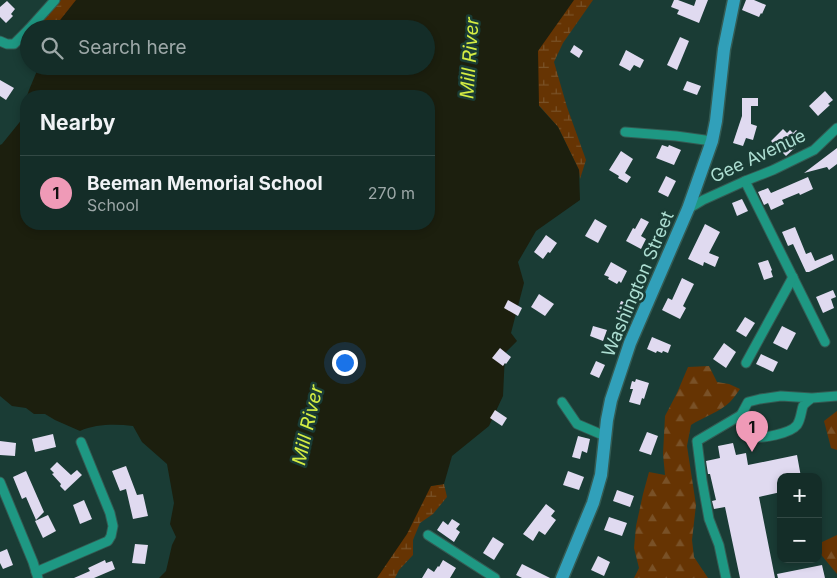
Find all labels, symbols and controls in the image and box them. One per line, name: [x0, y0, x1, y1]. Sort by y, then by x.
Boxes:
water label: Mill River: [455, 16, 484, 100]
search box: [20, 20, 435, 75]
icon: search: [38, 34, 66, 62]
text: Search here: [78, 36, 187, 59]
text: Nearby: [40, 110, 115, 135]
street label: Gee Avenue: [707, 124, 809, 187]
text: Beeman Memorial School: [87, 172, 323, 195]
text: 1: [53, 183, 59, 203]
text: 270 m: [368, 183, 415, 203]
text: School: [87, 195, 139, 215]
street label: Washington Street: [597, 208, 678, 360]
your location: [332, 350, 358, 376]
water label: Mill River: [287, 382, 328, 467]
pin: 1: [736, 411, 768, 452]
map controls: [777, 473, 822, 563]
button: +: [777, 473, 822, 518]
button: −: [777, 518, 822, 563]

